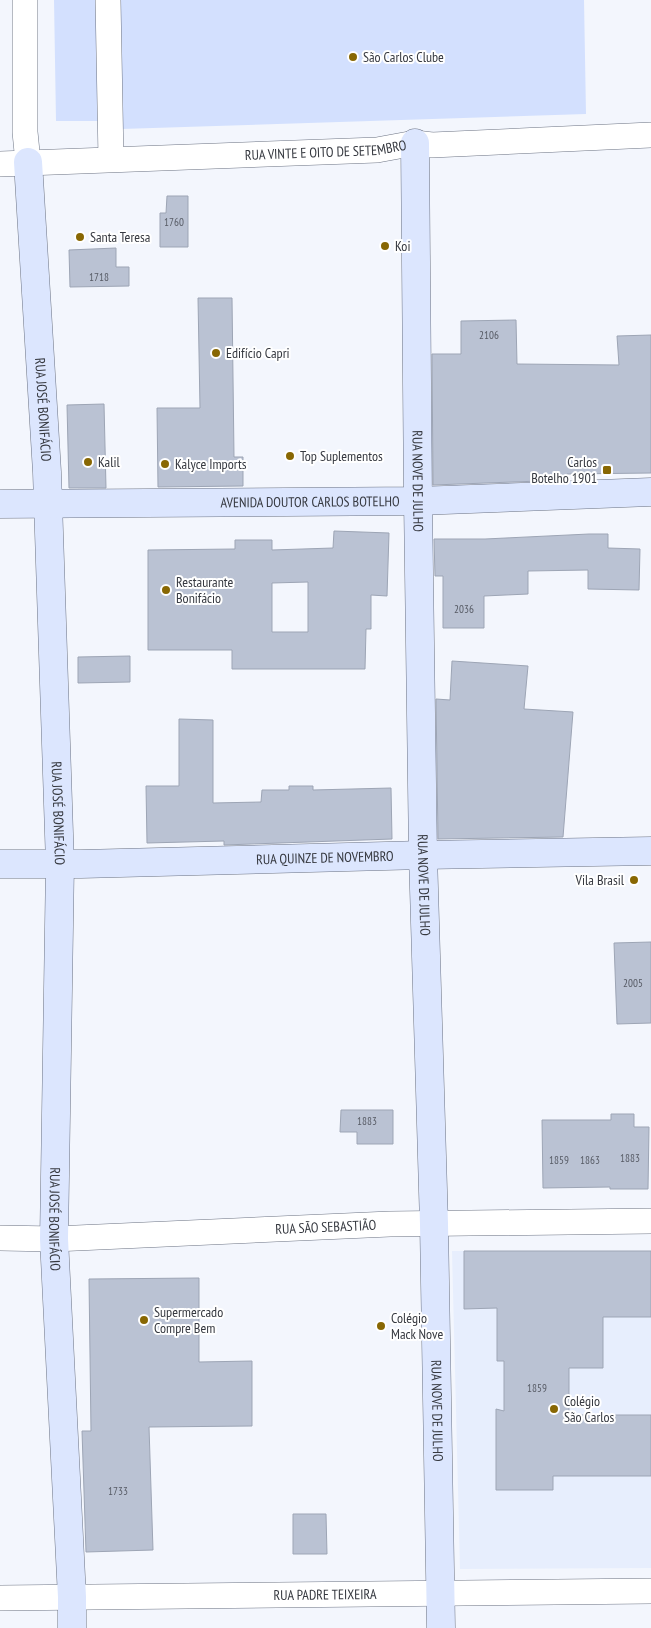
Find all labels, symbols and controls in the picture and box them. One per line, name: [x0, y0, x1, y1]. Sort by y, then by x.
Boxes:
place label: São Carlos Clube: [363, 48, 444, 66]
marker: São Carlos Clube: [347, 51, 359, 63]
street label: RUA VINTE E OITO DE SETEMBRO: [245, 136, 408, 164]
house number: 1760: [164, 215, 184, 229]
place label: Santa Teresa: [90, 228, 150, 246]
marker: Santa Teresa: [74, 231, 86, 243]
place label: Koi: [395, 237, 410, 255]
marker: Koi: [379, 240, 391, 252]
house number: 1718: [89, 270, 109, 284]
house number: 2106: [479, 328, 499, 342]
place label: Edifício Capri: [226, 344, 290, 362]
marker: Edifício Capri: [210, 347, 222, 359]
street label: RUA JOSÉ BONIFÁCIO: [31, 357, 55, 462]
street label: RUA NOVE DE JULHO: [408, 430, 427, 532]
place label: Top Suplementos: [300, 447, 383, 465]
marker: Top Suplementos: [284, 450, 296, 462]
place label: Kalil: [98, 453, 121, 471]
place label: Carlos Botelho 1901: [531, 453, 597, 487]
place label: Kalyce Imports: [175, 455, 247, 473]
marker: Kalil: [82, 456, 94, 468]
marker: Kalyce Imports: [159, 458, 171, 470]
marker: Carlos Botelho 1901: [601, 464, 613, 476]
street label: AVENIDA DOUTOR CARLOS BOTELHO: [220, 492, 400, 511]
place label: Restaurante Bonifácio: [176, 573, 234, 607]
marker: Restaurante Bonifácio: [160, 584, 172, 596]
house number: 2036: [454, 602, 474, 616]
street label: RUA JOSÉ BONIFÁCIO: [48, 761, 69, 866]
street label: RUA NOVE DE JULHO: [414, 834, 434, 936]
street label: RUA QUINZE DE NOVEMBRO: [256, 847, 394, 868]
place label: Vila Brasil: [575, 871, 625, 889]
marker: Vila Brasil: [628, 874, 640, 886]
house number: 2005: [623, 976, 643, 990]
house number: 1883: [357, 1114, 377, 1128]
house number: 1883: [620, 1151, 640, 1165]
house number: 1859: [549, 1153, 569, 1167]
house number: 1863: [580, 1153, 600, 1167]
street label: RUA JOSÉ BONIFÁCIO: [45, 1167, 65, 1272]
street label: RUA SÃO SEBASTIÃO: [275, 1216, 377, 1238]
place label: Supermercado Compre Bem: [154, 1303, 223, 1337]
place label: Colégio Mack Nove: [391, 1309, 443, 1343]
marker: Supermercado Compre Bem: [138, 1314, 150, 1326]
marker: Colégio Mack Nove: [375, 1320, 387, 1332]
street label: RUA NOVE DE JULHO: [427, 1360, 447, 1462]
house number: 1859: [527, 1381, 547, 1395]
place label: Colégio São Carlos: [564, 1392, 615, 1426]
marker: Colégio São Carlos: [548, 1403, 560, 1415]
house number: 1733: [108, 1484, 128, 1498]
street label: RUA PADRE TEIXEIRA: [273, 1585, 377, 1604]

